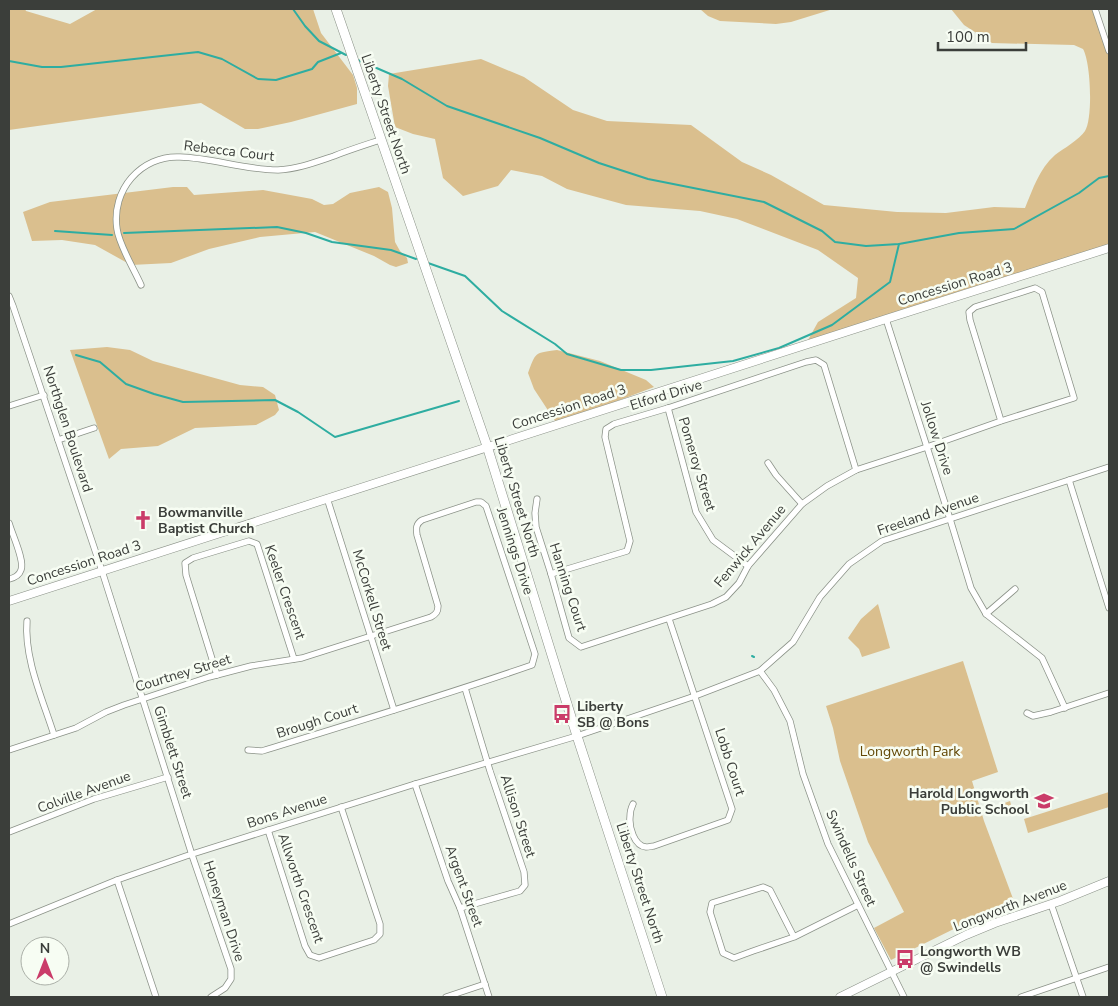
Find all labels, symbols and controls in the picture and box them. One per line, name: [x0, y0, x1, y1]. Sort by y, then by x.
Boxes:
scale bar: [938, 20, 1026, 52]
text: 100 m: [946, 27, 990, 47]
street label: Liberty Street North: [357, 51, 415, 177]
street label: Rebecca Court: [183, 136, 275, 166]
street label: Concession Road 3: [895, 258, 1015, 310]
street label: Northglen Boulevard: [39, 363, 97, 495]
street label: Elford Drive: [628, 375, 704, 415]
street label: Concession Road 3: [509, 380, 629, 434]
street label: Jollow Drive: [916, 398, 958, 477]
street label: Pomeroy Street: [674, 415, 720, 513]
street label: Liberty Street North: [490, 434, 544, 560]
street label: Freeland Avenue: [875, 488, 981, 540]
street label: Fenwick Avenue: [710, 501, 790, 591]
place label: Bowmanville Baptist Church: [158, 503, 254, 538]
street label: Jennings Drive: [492, 504, 538, 597]
church icon: Bowmanville Baptist Church: [132, 509, 154, 531]
street label: Concession Road 3: [24, 536, 144, 590]
street label: Hanning Court: [545, 540, 591, 634]
street label: Keeler Crescent: [260, 542, 310, 642]
street label: McCorkell Street: [348, 547, 396, 653]
street label: Courtney Street: [133, 649, 233, 697]
place label: Liberty SB @ Bons: [577, 697, 649, 732]
street label: Brough Court: [274, 699, 360, 743]
street label: Gimblett Street: [149, 703, 197, 801]
bus stop icon: Liberty SB @ Bons: [551, 703, 573, 725]
street label: Lobb Court: [710, 726, 750, 798]
park label: Longworth Park: [860, 742, 961, 761]
street label: Colville Avenue: [35, 766, 133, 818]
street label: Allison Street: [496, 772, 540, 860]
place label: Harold Longworth Public School: [909, 784, 1030, 819]
street label: Bons Avenue: [245, 789, 329, 833]
school or university icon: Harold Longworth Public School: [1033, 790, 1055, 812]
street label: Swindells Street: [821, 807, 881, 909]
street label: Liberty Street North: [612, 820, 668, 946]
street label: Allworth Crescent: [273, 831, 329, 945]
street label: Argent Street: [440, 843, 488, 929]
street label: Honeyman Drive: [199, 858, 249, 964]
street label: Longworth Avenue: [950, 876, 1070, 936]
north arrow: [20, 936, 70, 986]
text: N: [40, 939, 50, 958]
place label: Longworth WB @ Swindells: [920, 942, 1021, 977]
bus stop icon: Longworth WB @ Swindells: [894, 948, 916, 970]

